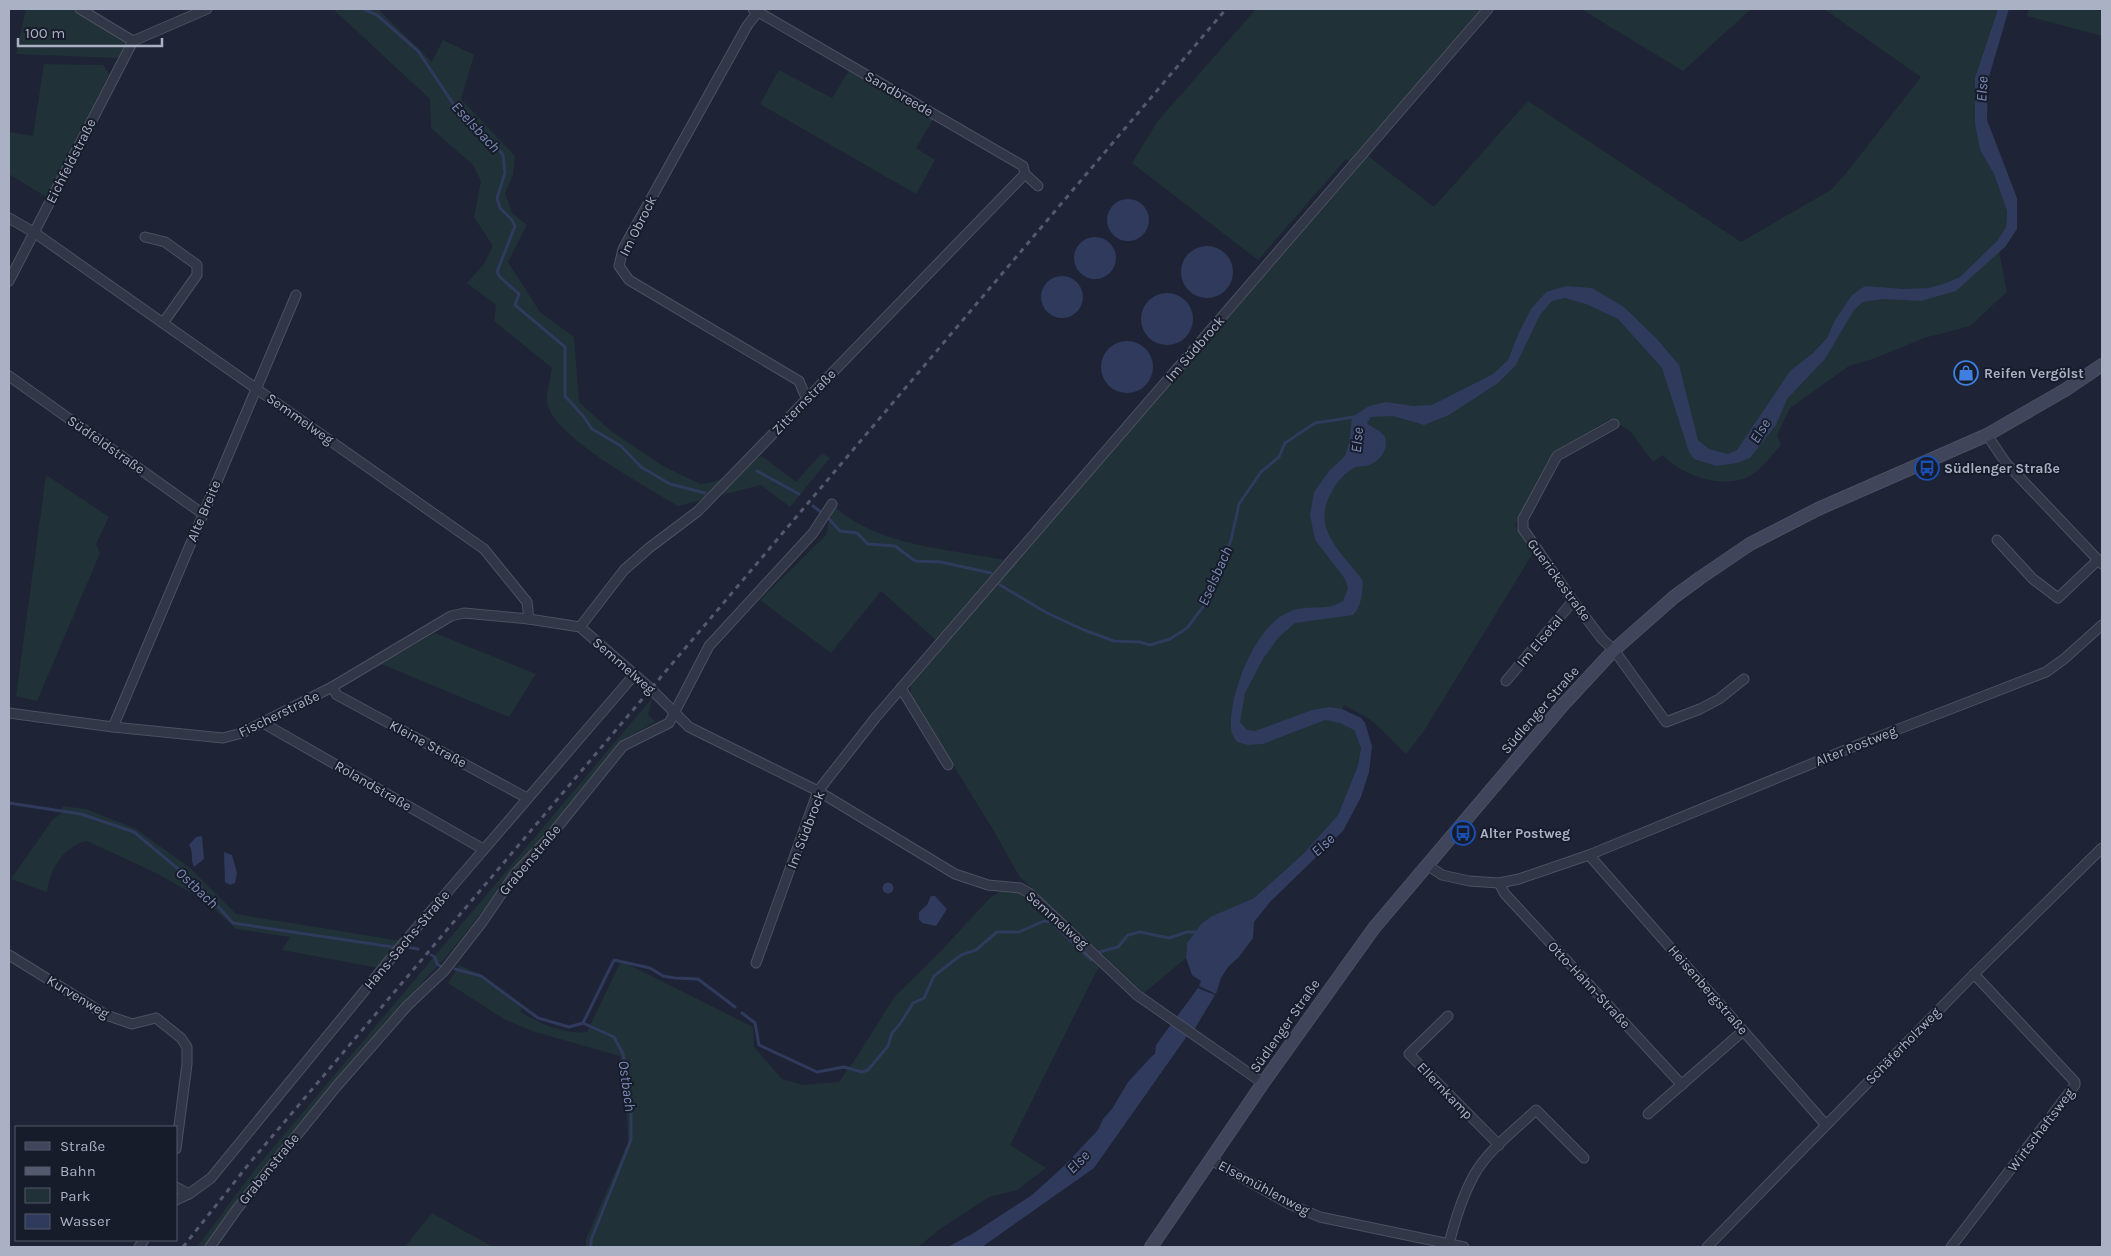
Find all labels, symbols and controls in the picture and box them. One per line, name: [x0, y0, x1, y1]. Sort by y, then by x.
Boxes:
scale bar: [18, 15, 161, 47]
text: 100 m: [25, 24, 65, 42]
street label: Sandbreede: [862, 68, 936, 120]
water label: Else: [1972, 76, 1992, 102]
water label: Eselsbach: [448, 98, 504, 156]
street label: Eichfeldstraße: [42, 116, 100, 206]
street label: Im Obrock: [616, 193, 660, 259]
street label: Im Südbrock: [1162, 313, 1228, 385]
shop icon: Reifen Vergölst: [1953, 360, 1979, 386]
place label: Reifen Vergölst: [1984, 365, 2084, 382]
street label: Zitternstraße: [768, 366, 840, 438]
street label: Semmelweg: [263, 390, 337, 448]
street label: Südfeldstraße: [64, 412, 148, 478]
water label: Else: [1746, 415, 1774, 447]
water label: Else: [1347, 426, 1367, 454]
bus stop icon: Südlenger Straße: [1914, 455, 1940, 481]
place label: Südlenger Straße: [1944, 460, 2060, 477]
street label: Alte Breite: [183, 478, 225, 544]
street label: Guerickestraße: [1524, 536, 1594, 624]
water label: Eselsbach: [1194, 544, 1236, 608]
street label: Im Elsetal: [1513, 611, 1567, 671]
street label: Semmelweg: [589, 634, 659, 698]
street label: Südlenger Straße: [1497, 663, 1583, 757]
street label: Fischerstraße: [236, 687, 322, 741]
street label: Kleine Straße: [386, 717, 470, 771]
street label: Alter Postweg: [1813, 722, 1899, 770]
street label: Rolandstraße: [332, 757, 414, 815]
street label: Im Südbrock: [783, 789, 829, 871]
bus stop icon: Alter Postweg: [1450, 820, 1476, 846]
street label: Grabenstraße: [496, 821, 564, 899]
place label: Alter Postweg: [1480, 825, 1570, 842]
water label: Else: [1308, 830, 1338, 860]
water label: Ostbach: [172, 864, 222, 912]
street label: Hans-Sachs-Straße: [361, 887, 453, 993]
street label: Semmelweg: [1022, 888, 1092, 953]
street label: Otto-Hahn-Straße: [1544, 938, 1634, 1032]
street label: Heisenbergstraße: [1664, 942, 1752, 1038]
street label: Kurvenweg: [44, 972, 112, 1022]
street label: Südlenger Straße: [1246, 976, 1324, 1076]
street label: Schäferholzweg: [1862, 1004, 1944, 1088]
water label: Ostbach: [615, 1059, 639, 1113]
street label: Ellernkamp: [1413, 1059, 1477, 1123]
street label: Wirtschaftsweg: [2004, 1085, 2078, 1175]
legend: [15, 1126, 178, 1241]
street label: Grabenstraße: [235, 1130, 303, 1208]
text: Straße: [60, 1137, 105, 1155]
water label: Else: [1063, 1147, 1093, 1177]
street label: Elsemühlenweg: [1215, 1157, 1313, 1219]
text: Bahn: [60, 1162, 96, 1180]
text: Park: [60, 1187, 90, 1205]
text: Wasser: [60, 1212, 111, 1230]

